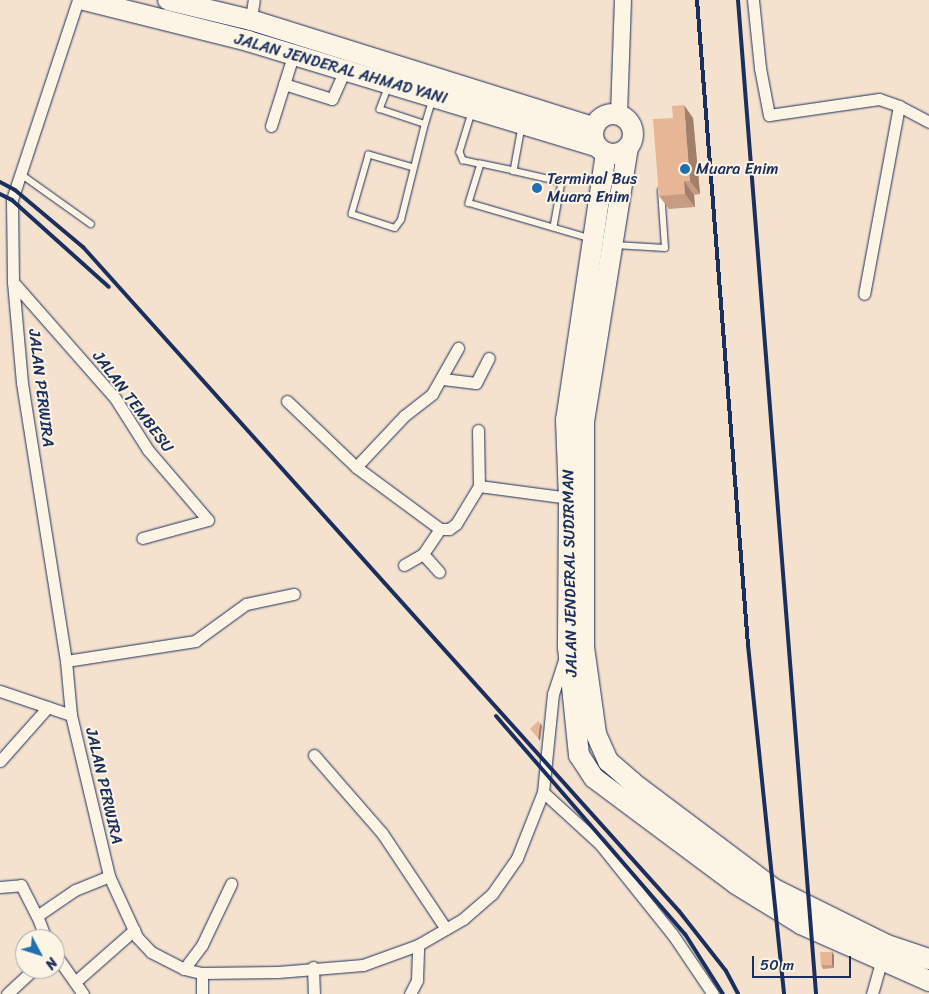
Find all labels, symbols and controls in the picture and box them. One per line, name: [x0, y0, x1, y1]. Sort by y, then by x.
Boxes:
street label: JALAN JENDERAL AHMAD YANI: [232, 29, 450, 109]
place label: Muara Enim: [696, 159, 779, 179]
marker: Muara Enim: [678, 162, 692, 176]
place label: Terminal Bus Muara Enim: [547, 169, 637, 207]
marker: Terminal Bus Muara Enim: [531, 182, 543, 194]
street label: JALAN PERWIRA: [24, 329, 58, 447]
street label: JALAN TEMBESU: [89, 348, 177, 456]
street label: JALAN JENDERAL SUDIRMAN: [559, 469, 581, 677]
street label: JALAN PERWIRA: [82, 727, 126, 845]
north arrow: [15, 929, 65, 979]
scale bar: [754, 946, 853, 978]
text: N: [38, 952, 64, 975]
text: 50 m: [760, 952, 794, 978]

